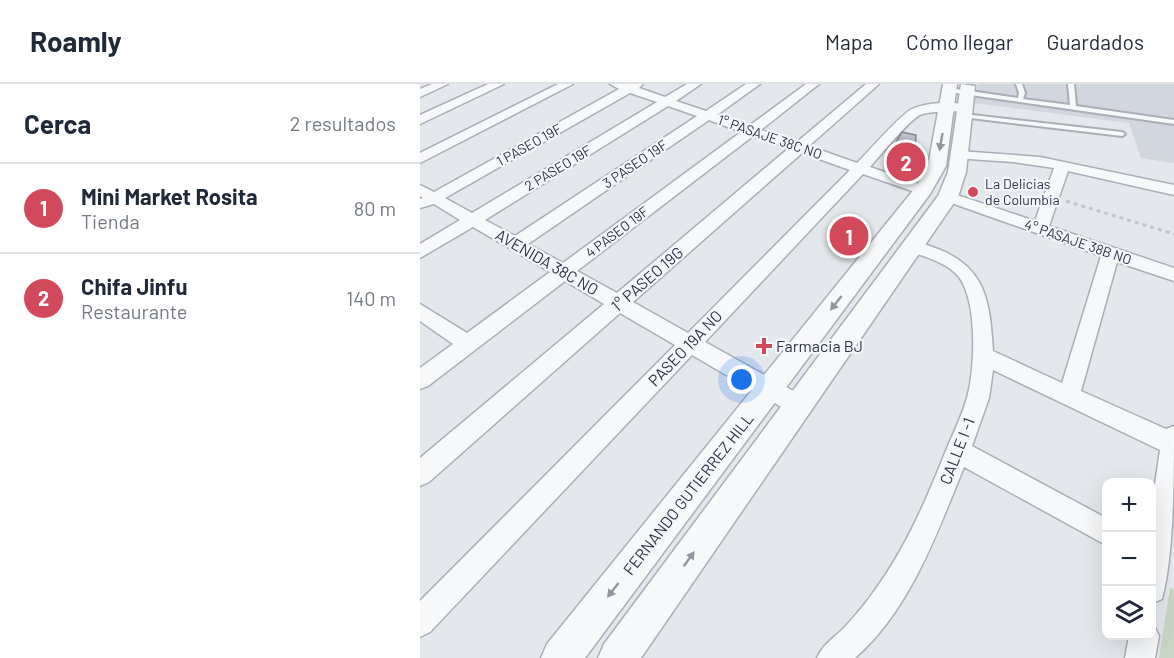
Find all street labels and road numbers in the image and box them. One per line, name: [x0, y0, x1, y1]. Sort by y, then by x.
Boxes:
street label: 1° PASAJE 38C NO: [716, 111, 825, 162]
street label: 1 PASEO 19F: [493, 120, 564, 169]
street label: 3 PASEO 19F: [599, 136, 670, 191]
street label: 2 PASEO 19F: [521, 141, 594, 194]
street label: 4 PASEO 19F: [582, 202, 652, 261]
street label: 4° PASAJE 38B NO: [1022, 215, 1134, 268]
street label: AVENIDA 38C NO: [492, 224, 602, 299]
street label: 1° PASEO 19G: [607, 242, 687, 315]
street label: PASEO 19A NO: [644, 306, 726, 390]
street label: FERNANDO GUTIERREZ HILL: [619, 409, 757, 578]
street label: CALLE I -1: [935, 415, 978, 487]

